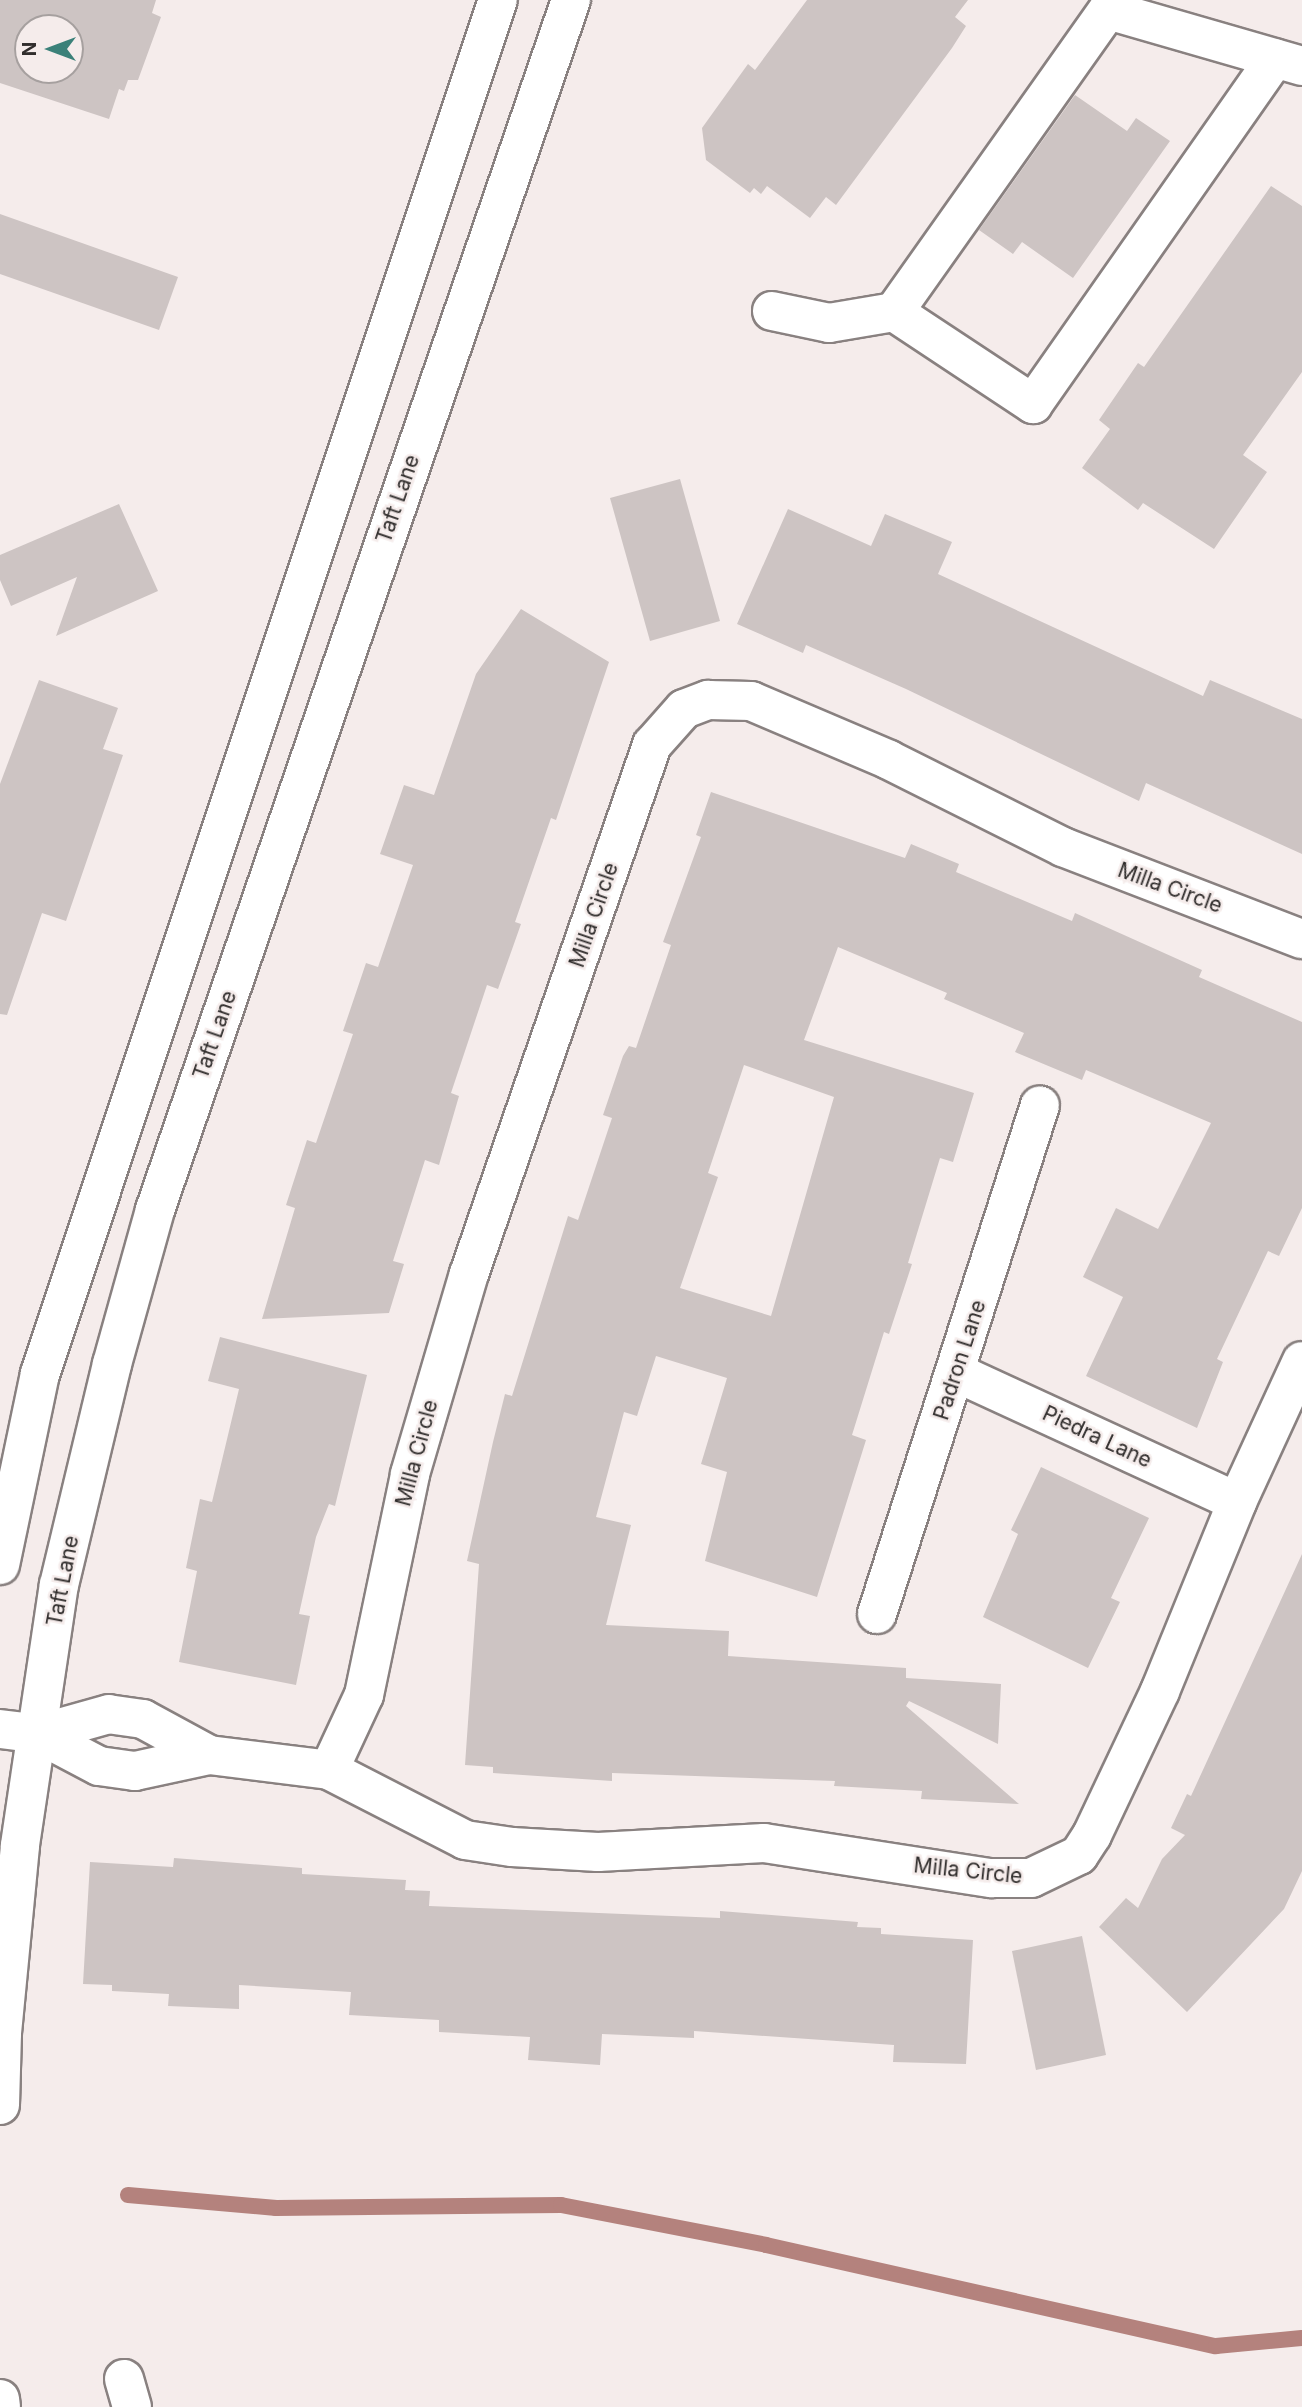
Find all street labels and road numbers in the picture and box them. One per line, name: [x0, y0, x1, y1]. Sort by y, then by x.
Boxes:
street label: Taft Lane: [371, 451, 425, 547]
street label: Milla Circle: [1114, 857, 1226, 919]
street label: Milla Circle: [564, 859, 624, 971]
street label: Taft Lane: [188, 987, 242, 1083]
street label: Padron Lane: [929, 1297, 991, 1423]
street label: Milla Circle: [391, 1397, 443, 1509]
street label: Piedra Lane: [1038, 1401, 1156, 1473]
street label: Taft Lane: [42, 1533, 84, 1629]
street label: Milla Circle: [912, 1853, 1024, 1889]

